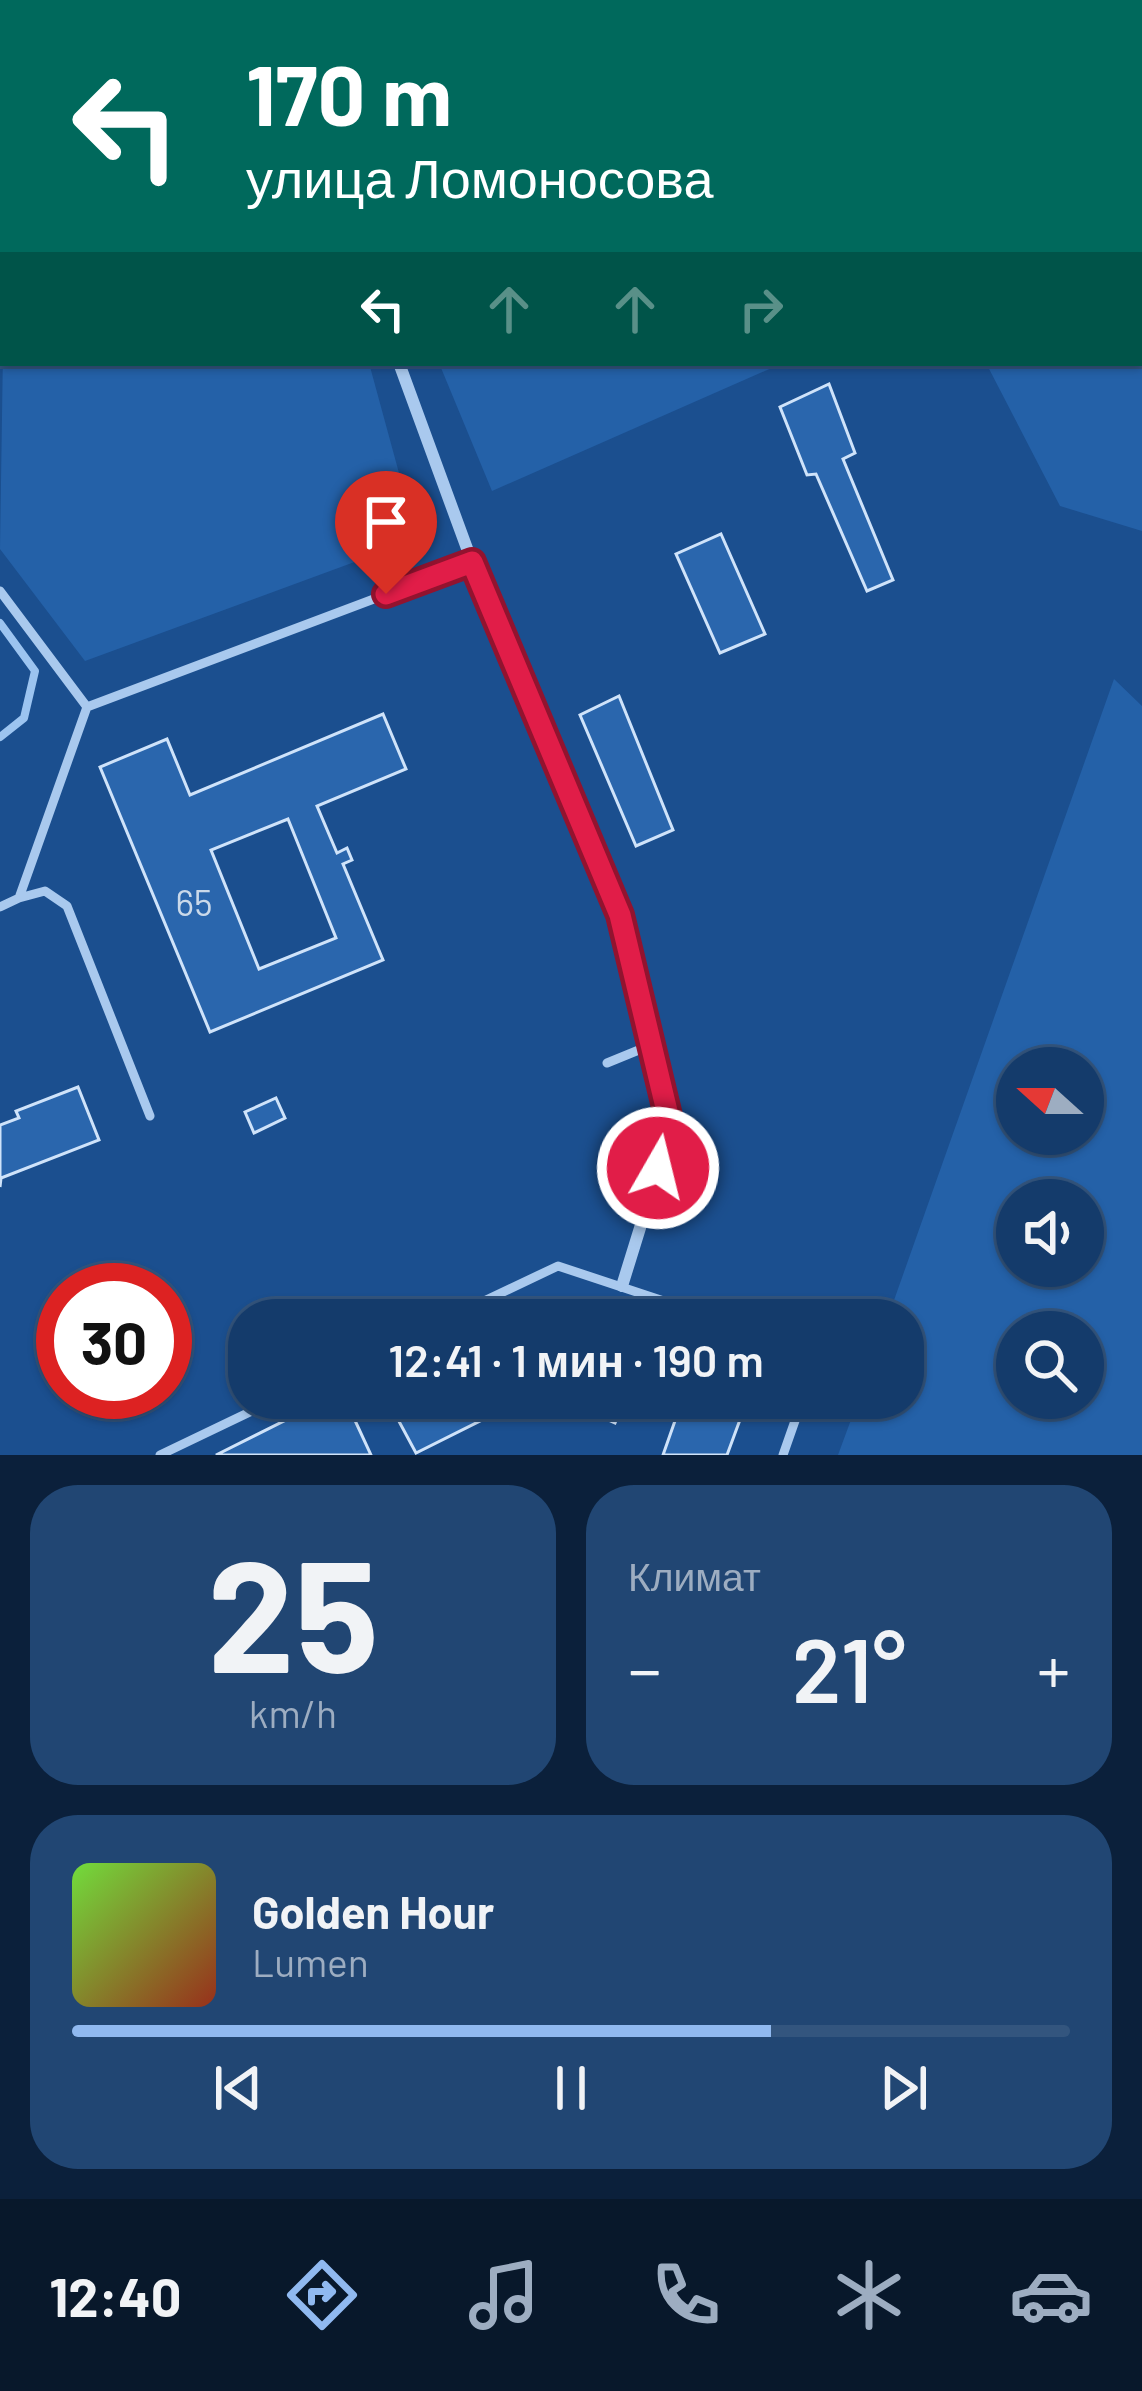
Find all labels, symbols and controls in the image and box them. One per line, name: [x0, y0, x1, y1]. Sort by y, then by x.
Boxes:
text: 170 m: [246, 42, 452, 143]
icon: left: [48, 48, 204, 204]
text: улица Ломоносова: [246, 144, 713, 209]
icon: left: [350, 276, 416, 342]
icon: ahead: [476, 276, 542, 342]
icon: ahead: [602, 276, 668, 342]
icon: right: [728, 276, 794, 342]
pin: [335, 471, 437, 594]
icon: arrive: [353, 489, 419, 555]
house number: 65: [175, 880, 213, 923]
north arrow: [996, 1047, 1104, 1155]
map controls: [996, 1047, 1104, 1419]
position arrow: [595, 1105, 721, 1231]
button: sound: [996, 1179, 1104, 1287]
speed limit sign: 30: [36, 1263, 192, 1419]
button: search: [996, 1311, 1104, 1419]
text: 12:41 · 1 мин · 190 m: [388, 1332, 764, 1386]
text: 25: [207, 1517, 379, 1704]
text: Климат: [628, 1552, 761, 1599]
text: 21°: [792, 1613, 906, 1721]
text: −: [628, 1628, 661, 1707]
text: +: [1037, 1628, 1070, 1707]
text: km/h: [249, 1689, 337, 1736]
text: Golden Hour: [252, 1884, 494, 1938]
text: Lumen: [252, 1938, 369, 1985]
icon: previous: [205, 2055, 271, 2121]
icon: pause: [538, 2055, 604, 2121]
icon: next: [871, 2055, 937, 2121]
icon: directions: [280, 2253, 364, 2337]
icon: music: [462, 2253, 546, 2337]
icon: phone: [644, 2253, 728, 2337]
icon: climate: [827, 2253, 911, 2337]
icon: car: [1009, 2253, 1093, 2337]
text: 12:40: [49, 2263, 182, 2328]

